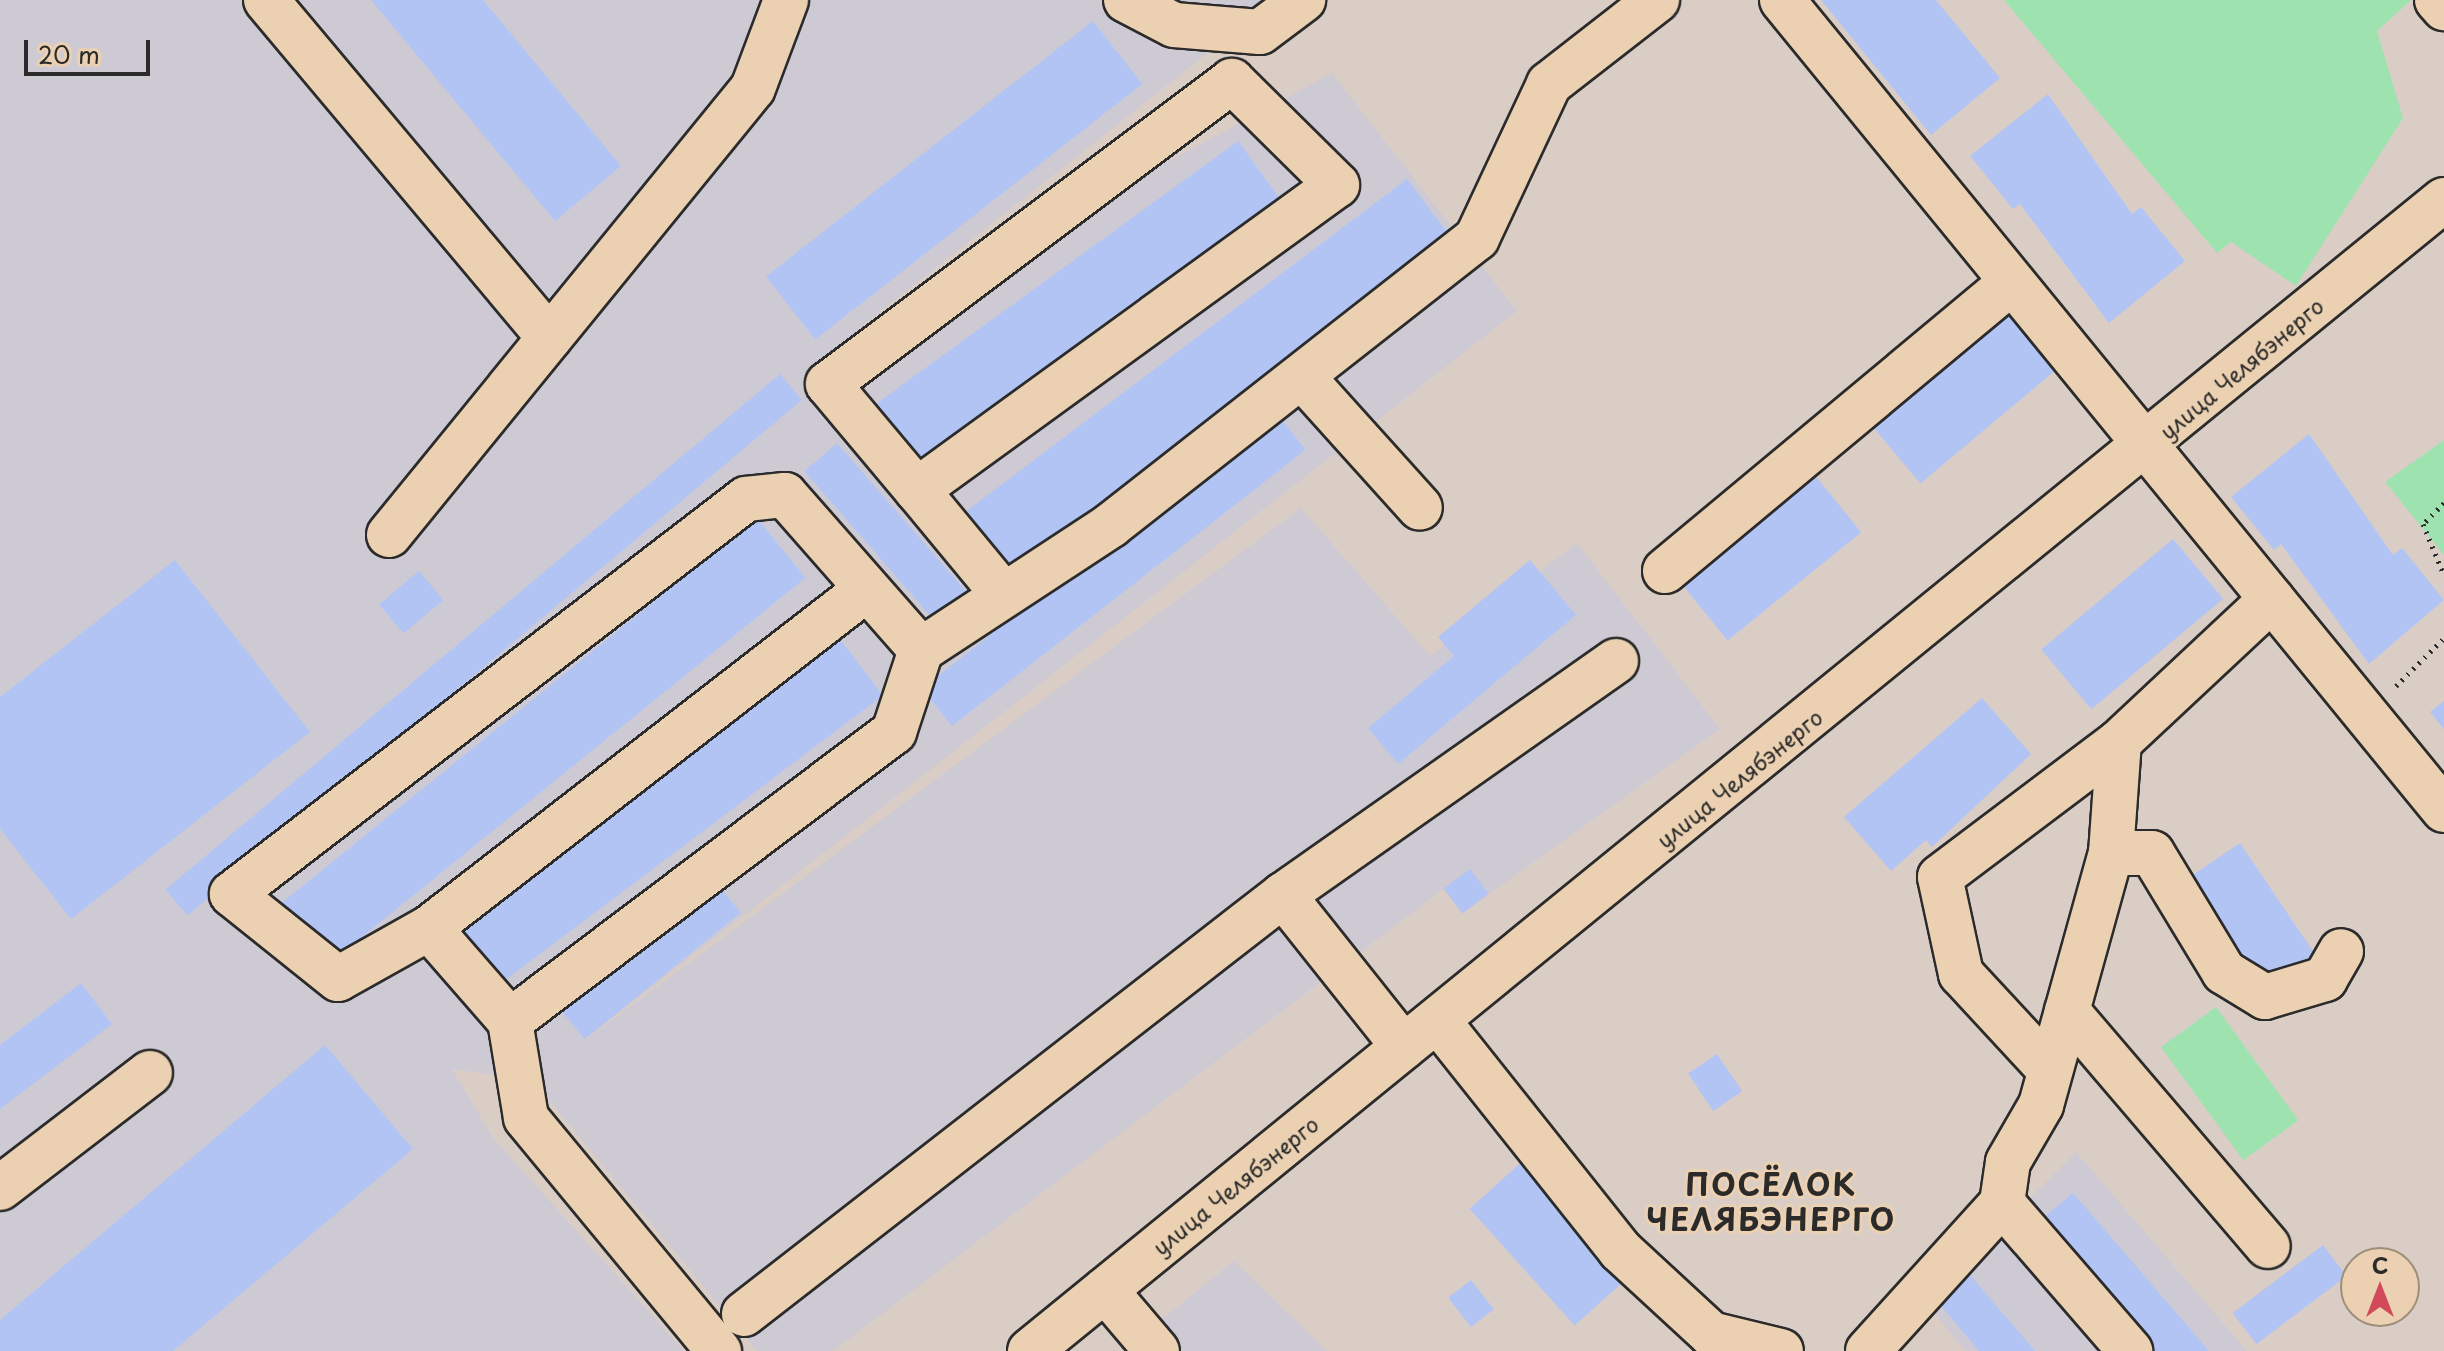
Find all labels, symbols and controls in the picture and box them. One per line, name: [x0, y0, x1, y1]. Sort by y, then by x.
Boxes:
scale bar: [28, 24, 154, 74]
text: 20 m: [38, 36, 100, 72]
street label: улица Челябэнерго: [2153, 291, 2329, 445]
street label: улица Челябэнерго: [1650, 703, 1828, 853]
street label: улица Челябэнерго: [1146, 1110, 1324, 1260]
district label: ПОСЁЛОК ЧЕЛЯБЭНЕРГО: [1648, 1166, 1894, 1236]
north arrow: [2340, 1247, 2420, 1327]
text: С: [2372, 1248, 2388, 1281]

